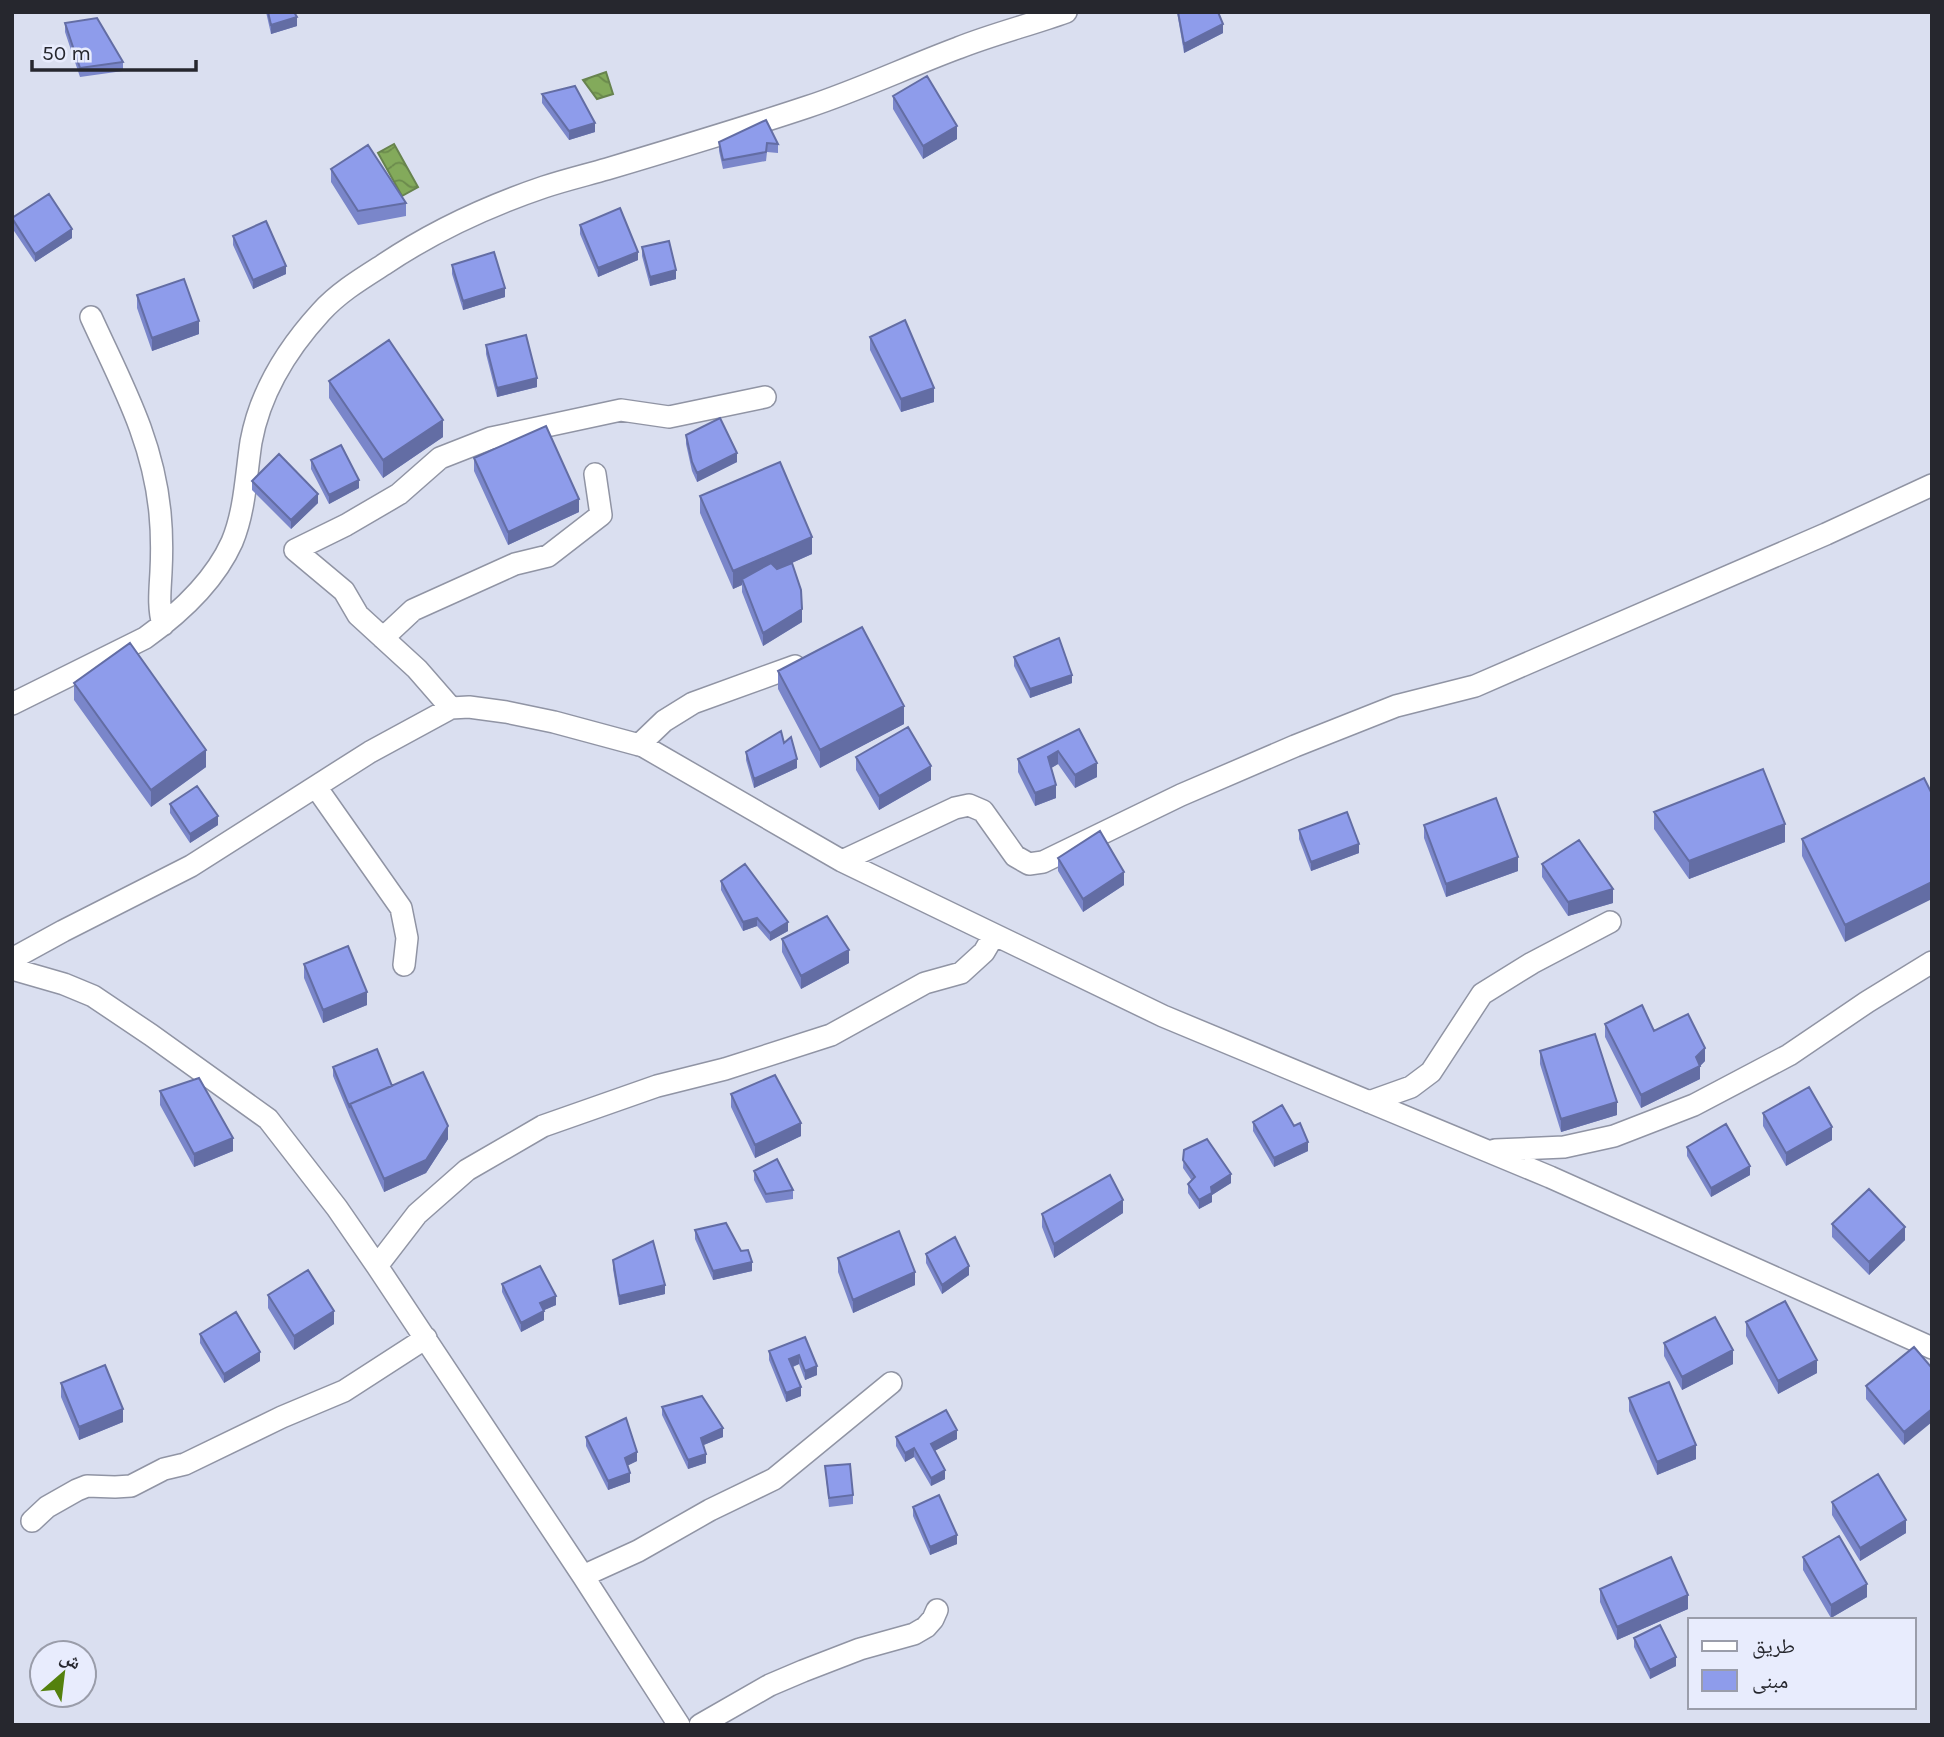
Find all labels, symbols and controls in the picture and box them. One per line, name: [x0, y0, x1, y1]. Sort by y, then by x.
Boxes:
scale bar: [32, 28, 196, 72]
text: 50 m: [42, 41, 91, 65]
legend: [1688, 1618, 1916, 1709]
text: طريق: [1752, 1634, 1795, 1659]
north arrow: [28, 1639, 98, 1709]
text: ش: [56, 1645, 85, 1674]
text: مبنى: [1752, 1669, 1788, 1694]

